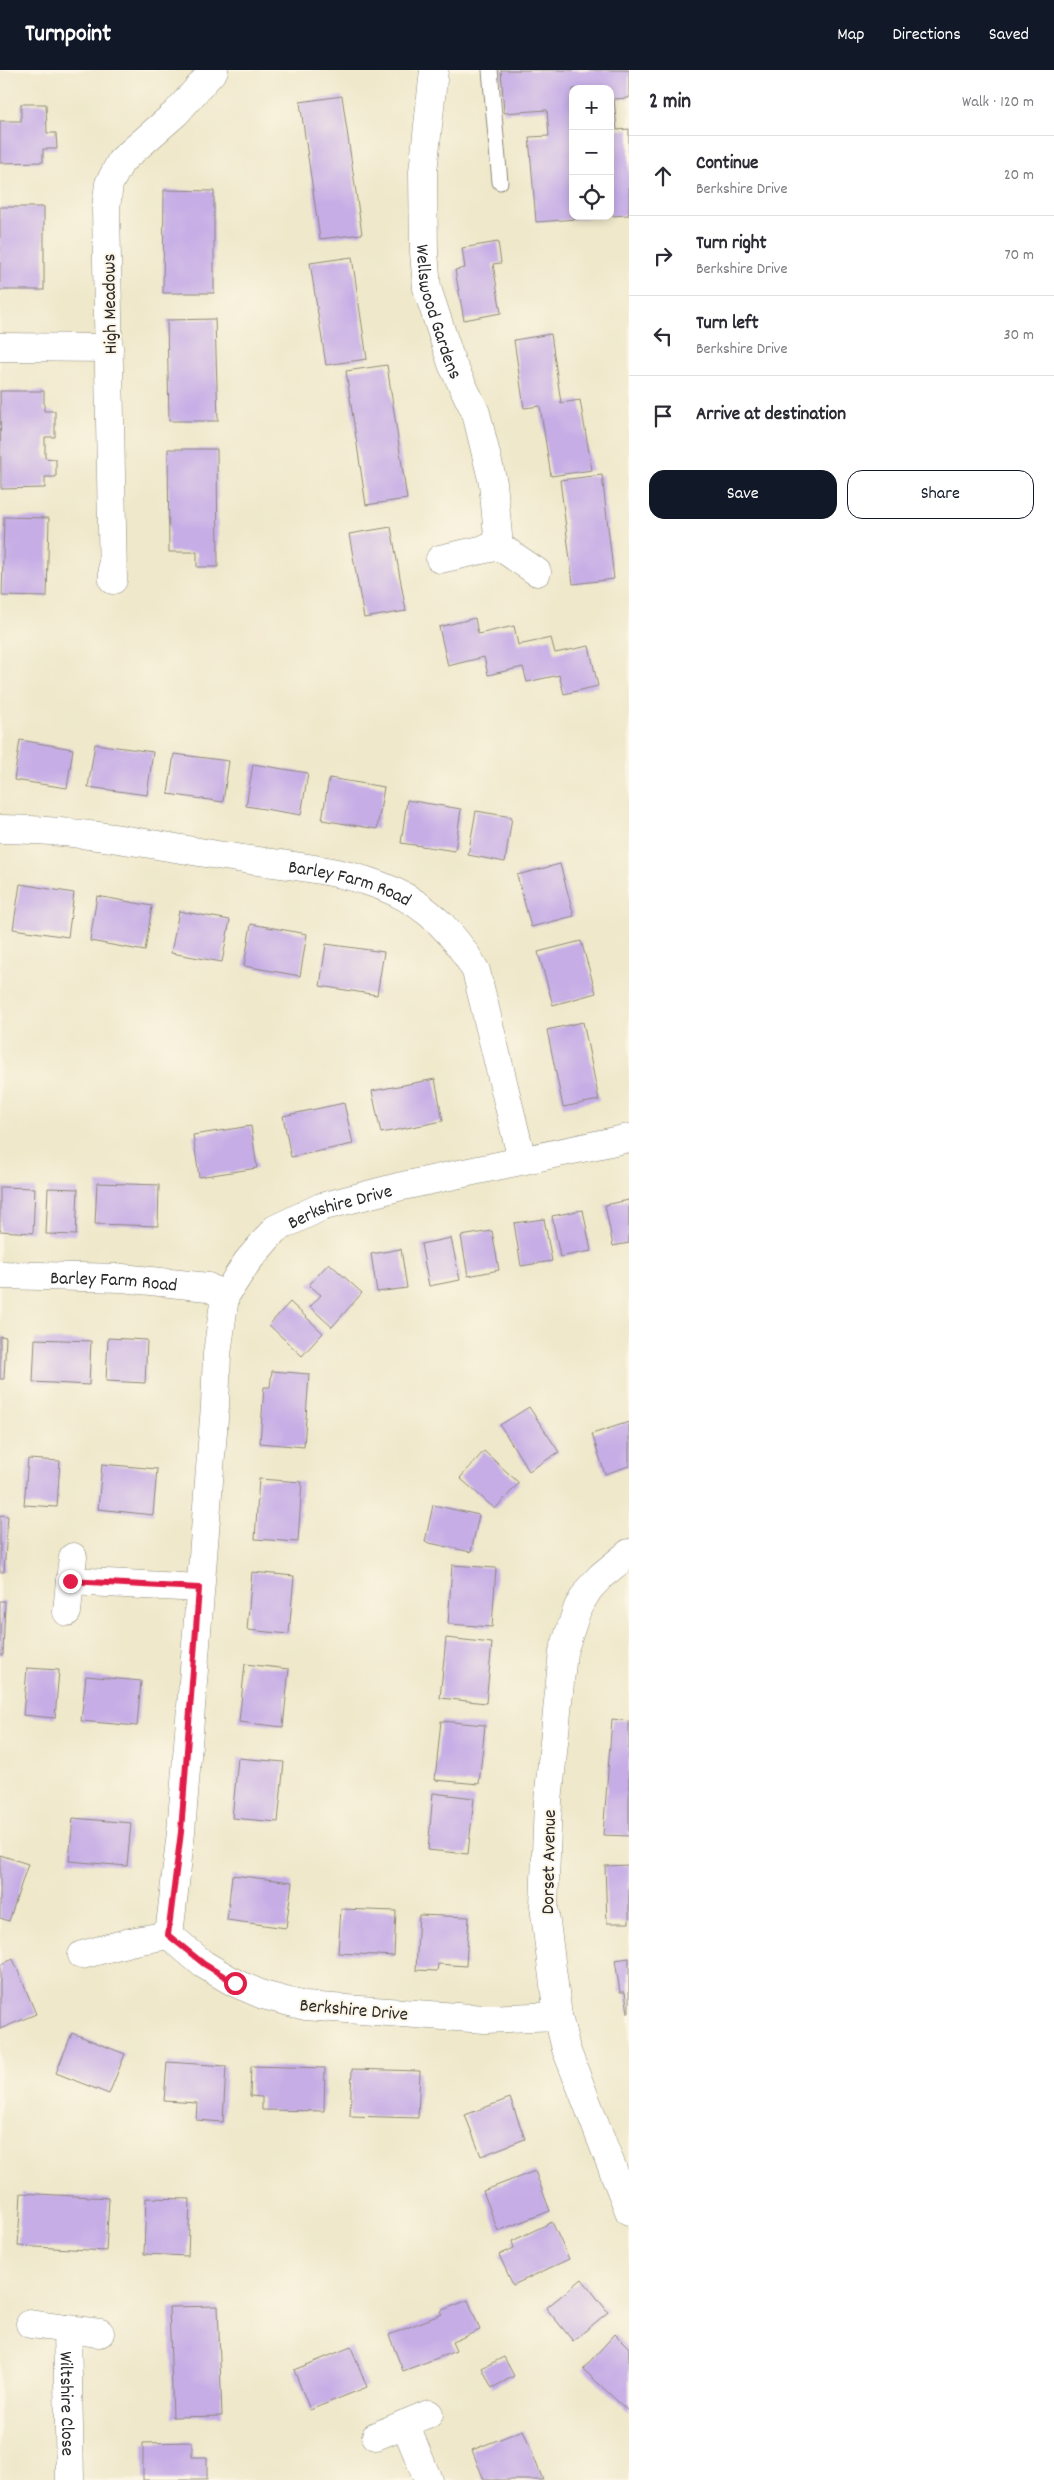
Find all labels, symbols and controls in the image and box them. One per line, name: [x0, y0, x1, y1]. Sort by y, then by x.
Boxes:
text: Turnpoint: [25, 18, 111, 52]
text: Map: [837, 23, 864, 48]
text: Directions: [892, 23, 961, 48]
text: Saved: [989, 23, 1029, 48]
map controls: [569, 85, 614, 220]
button: +: [569, 85, 614, 130]
text: 2 min: [649, 88, 691, 118]
text: Walk · 120 m: [962, 91, 1034, 114]
button: −: [569, 130, 614, 175]
text: Continue: [696, 151, 758, 178]
icon: ahead: [649, 162, 677, 190]
text: 20 m: [1004, 164, 1034, 187]
button: locate: [569, 175, 614, 220]
text: Berkshire Drive: [696, 178, 788, 201]
text: Turn right: [696, 231, 767, 258]
icon: right: [649, 242, 677, 270]
street label: Wellswood Gardens: [407, 244, 467, 385]
text: 70 m: [1004, 244, 1034, 267]
street label: High Meadows: [97, 253, 126, 354]
text: Berkshire Drive: [696, 258, 788, 281]
text: Turn left: [696, 311, 759, 338]
icon: left: [649, 322, 677, 350]
text: 30 m: [1004, 324, 1034, 347]
text: Berkshire Drive: [696, 338, 788, 361]
icon: arrive: [649, 402, 677, 430]
text: Arrive at destination: [696, 402, 846, 429]
button: Save: [649, 470, 837, 519]
button: Share: [847, 470, 1034, 519]
street label: Barley Farm Road: [286, 855, 415, 915]
street label: Berkshire Drive: [284, 1179, 396, 1238]
street label: Barley Farm Road: [50, 1266, 178, 1301]
route end: [59, 1570, 82, 1593]
street label: Dorset Avenue: [536, 1809, 565, 1915]
route start: [224, 1972, 247, 1995]
street label: Berkshire Drive: [298, 1993, 409, 2030]
street label: Wiltshire Close: [50, 2351, 80, 2456]

